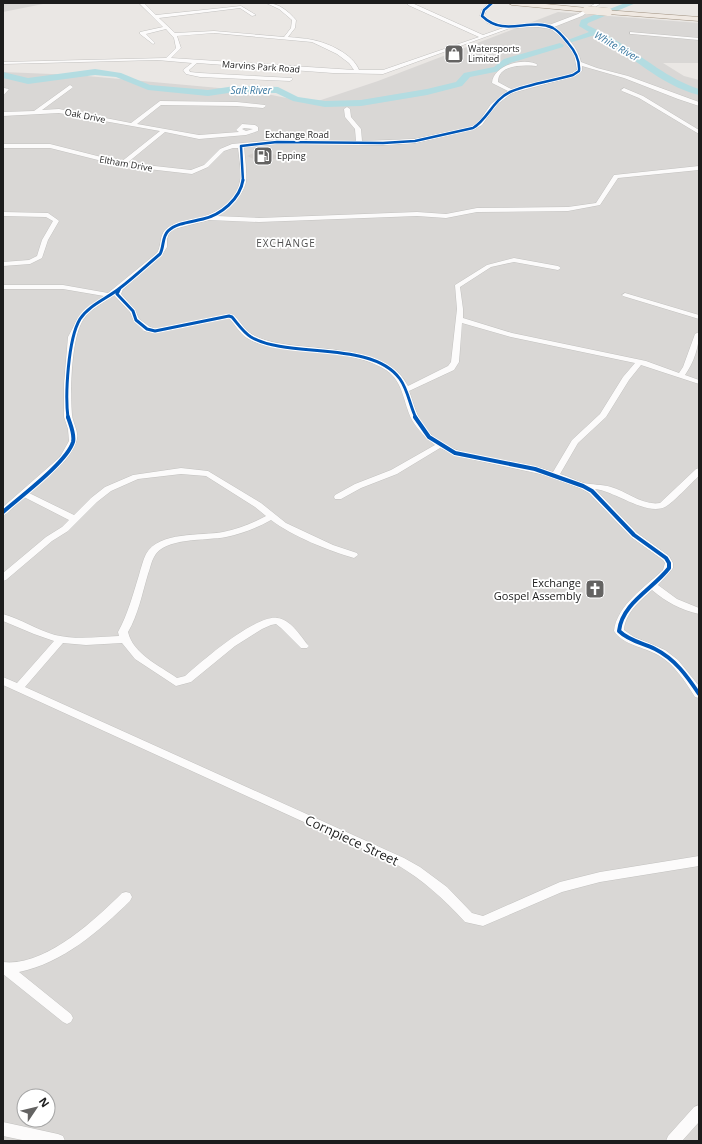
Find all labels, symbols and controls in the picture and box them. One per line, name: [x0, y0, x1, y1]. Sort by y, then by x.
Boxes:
water label: White River: [592, 28, 643, 65]
place label: Watersports Limited: [468, 42, 520, 65]
shop icon: Watersports Limited: [443, 43, 465, 65]
street label: Marvins Park Road: [222, 57, 301, 76]
water label: Salt River: [231, 83, 272, 97]
street label: Oak Drive: [64, 105, 107, 126]
street label: Exchange Road: [265, 128, 329, 141]
fuel station icon: Epping: [252, 145, 274, 167]
place label: Epping: [277, 149, 306, 162]
street label: Eltham Drive: [99, 152, 154, 175]
district label: EXCHANGE: [256, 236, 316, 250]
place label: Exchange Gospel Assembly: [494, 575, 581, 603]
church icon: Exchange Gospel Assembly: [584, 578, 606, 600]
street label: Cornpiece Street: [302, 810, 402, 870]
north arrow: [16, 1088, 56, 1128]
text: N: [36, 1094, 53, 1110]

